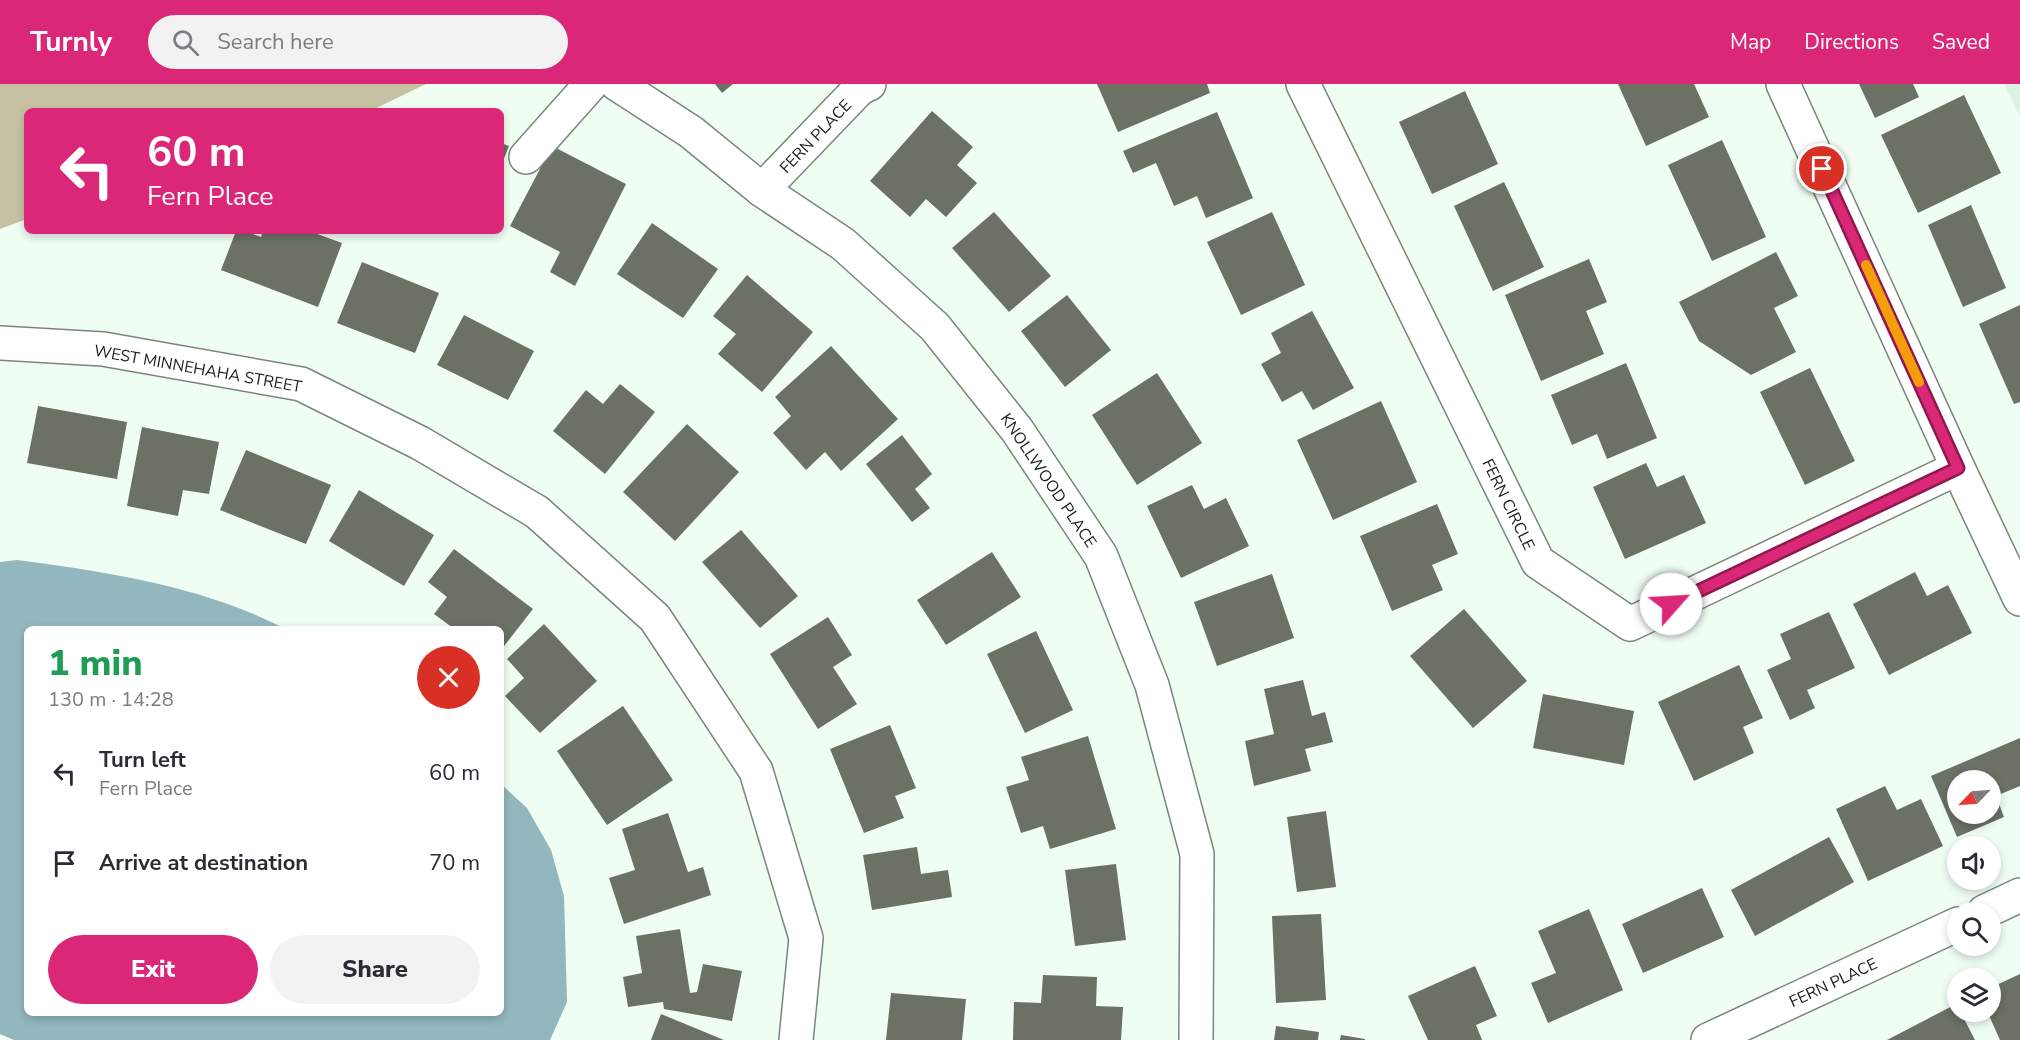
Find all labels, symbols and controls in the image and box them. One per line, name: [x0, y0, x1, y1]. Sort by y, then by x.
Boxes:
search box: [148, 15, 568, 69]
text: Turnly: [30, 23, 112, 61]
icon: search: [169, 26, 202, 59]
text: Search here: [217, 27, 334, 57]
text: Map: [1730, 28, 1771, 56]
text: Directions: [1804, 28, 1899, 56]
text: Saved: [1932, 28, 1990, 56]
street label: FERN PLACE: [775, 95, 857, 178]
text: 60 m: [147, 124, 246, 181]
icon: left: [48, 132, 126, 210]
pin: [1796, 143, 1847, 194]
icon: arrive: [1805, 152, 1838, 185]
text: Fern Place: [147, 178, 274, 215]
street label: WEST MINNEHAHA STREET: [92, 340, 304, 398]
street label: KNOLLWOOD PLACE: [995, 409, 1101, 552]
street label: FERN CIRCLE: [1477, 455, 1540, 554]
position arrow: [1639, 572, 1703, 636]
text: 1 min: [48, 639, 143, 688]
button: close: [417, 646, 480, 709]
text: 130 m · 14:28: [48, 686, 174, 713]
text: Turn left: [99, 745, 186, 775]
icon: left: [48, 757, 81, 790]
text: 60 m: [429, 758, 480, 788]
north arrow: [1947, 770, 2001, 824]
map controls: [1947, 770, 2001, 1022]
text: Fern Place: [99, 775, 193, 802]
button: sound: [1947, 836, 2001, 890]
icon: arrive: [48, 847, 81, 880]
text: Arrive at destination: [99, 848, 308, 878]
text: 70 m: [429, 848, 480, 878]
button: search: [1947, 902, 2001, 956]
button: Exit: [48, 935, 258, 1004]
button: Share: [270, 935, 480, 1004]
street label: FERN PLACE: [1786, 953, 1881, 1013]
button: layers: [1947, 968, 2001, 1022]

